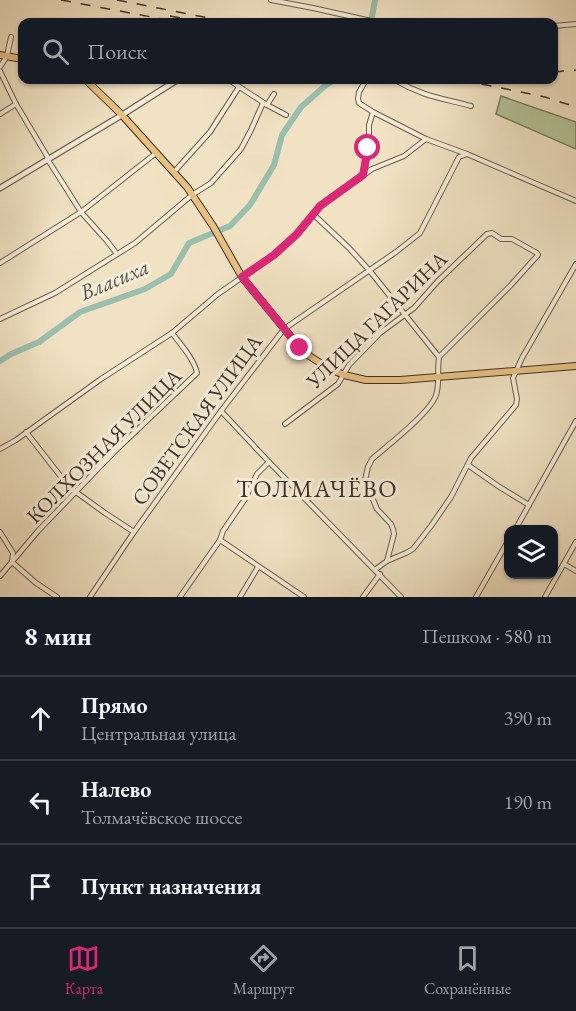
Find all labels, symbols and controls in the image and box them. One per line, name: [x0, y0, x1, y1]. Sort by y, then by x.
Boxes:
search box: [18, 18, 558, 84]
icon: search: [39, 35, 72, 68]
text: Поиск: [87, 37, 147, 66]
route start: [354, 134, 380, 160]
street label: УЛИЦА ГАГАРИНА: [300, 245, 453, 395]
water label: Власиха: [74, 252, 153, 307]
street label: СОВЕТСКАЯ УЛИЦА: [125, 329, 268, 511]
route end: [286, 334, 312, 360]
street label: КОЛХОЗНАЯ УЛИЦА: [20, 362, 187, 529]
district label: ТОЛМАЧЁВО: [236, 473, 398, 504]
map controls: [504, 525, 558, 579]
button: layers: [504, 525, 558, 579]
text: 8 мин: [24, 619, 92, 653]
text: Пешком · 580 m: [422, 623, 552, 649]
text: Прямо: [81, 691, 148, 720]
icon: ahead: [24, 702, 57, 735]
text: 390 m: [504, 705, 552, 731]
text: Центральная улица: [81, 720, 236, 746]
text: Налево: [81, 775, 151, 804]
icon: left: [24, 786, 57, 819]
text: 190 m: [504, 789, 552, 815]
text: Толмачёвское шоссе: [81, 804, 242, 830]
icon: arrive: [24, 870, 57, 903]
text: Пункт назначения: [81, 872, 261, 901]
tab: Карта: [65, 942, 103, 999]
tab: Маршрут: [233, 942, 294, 999]
tab: Сохранённые: [424, 942, 511, 999]

